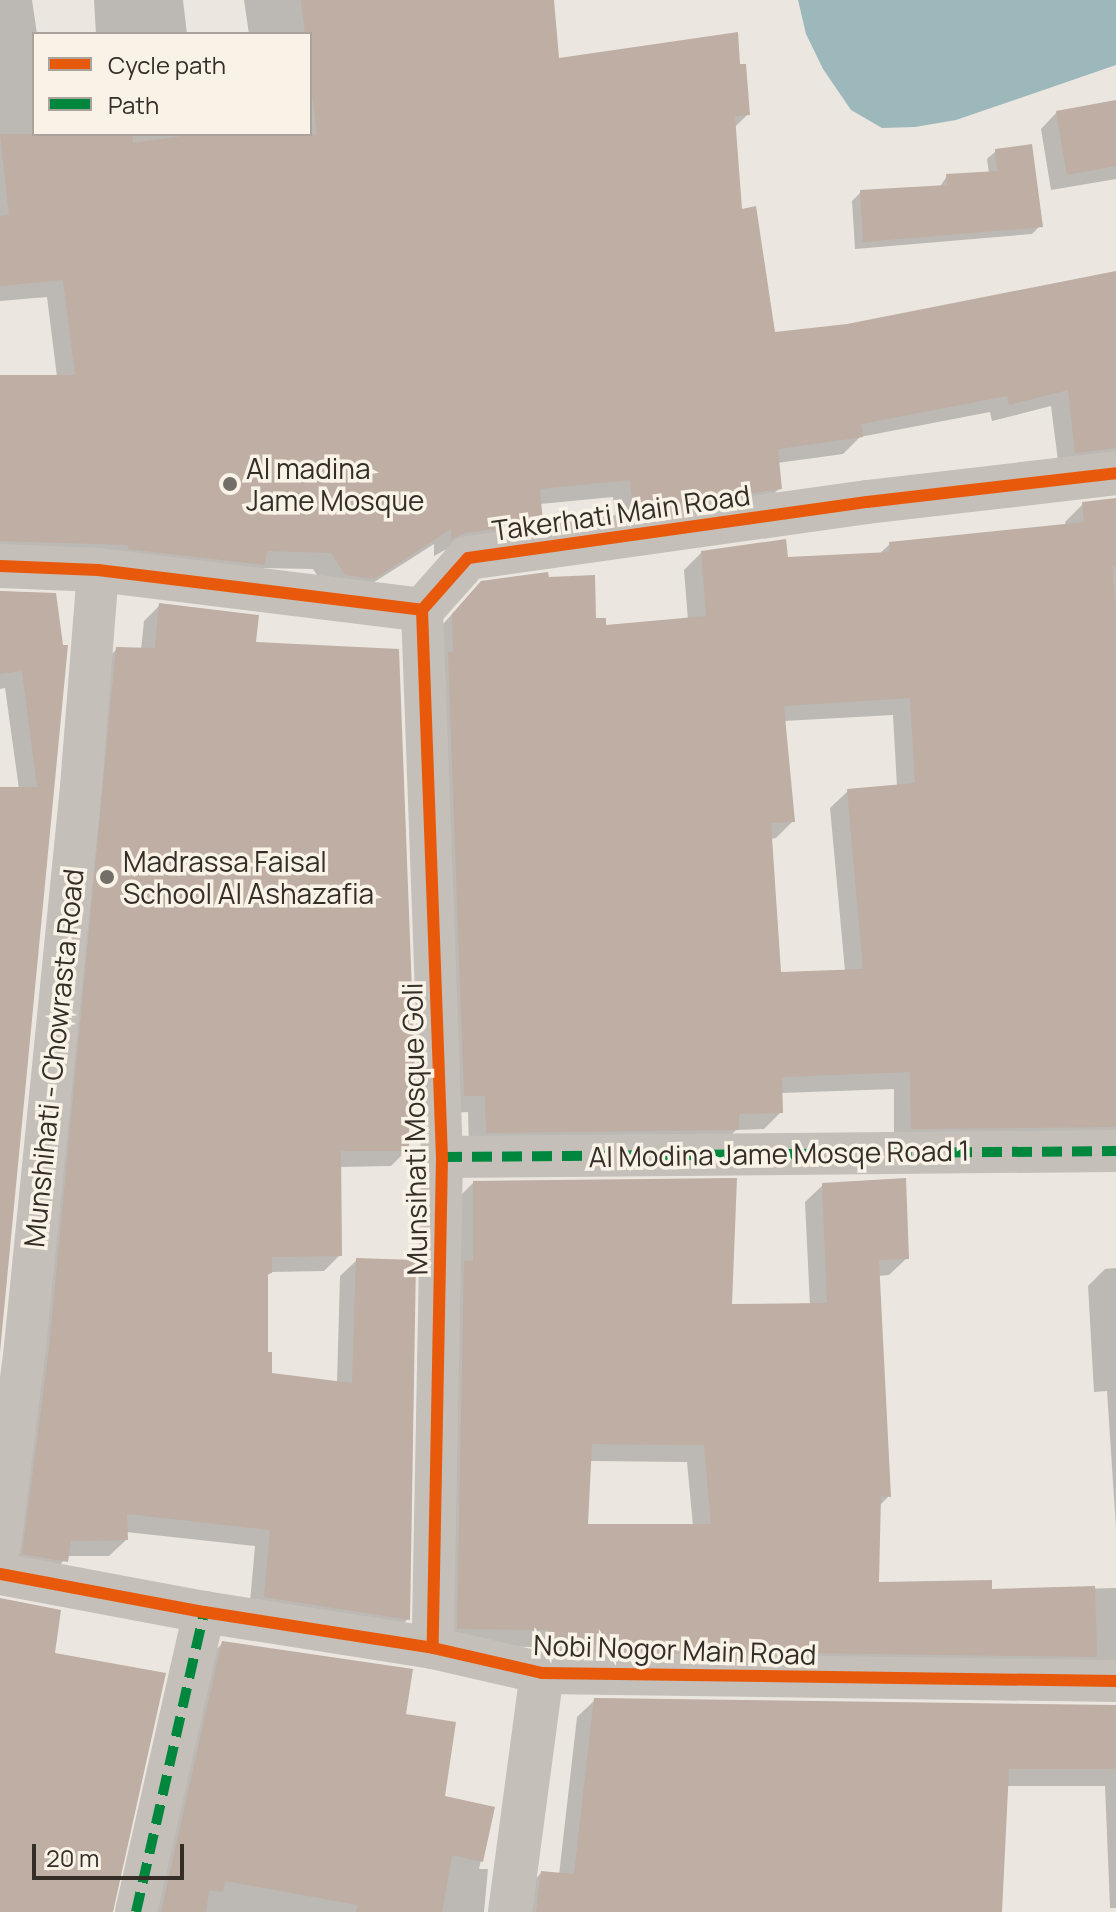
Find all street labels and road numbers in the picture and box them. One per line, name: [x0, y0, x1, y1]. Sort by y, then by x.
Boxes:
street label: Takerhati Main Road: [490, 477, 752, 547]
street label: Munshihati - Chowrasta Road: [16, 867, 90, 1249]
street label: Munsihati Mosque Goli: [395, 982, 433, 1276]
street label: Al Modina Jame Mosqe Road 1: [588, 1133, 970, 1173]
street label: Nobi Nogor Main Road: [533, 1627, 817, 1671]

